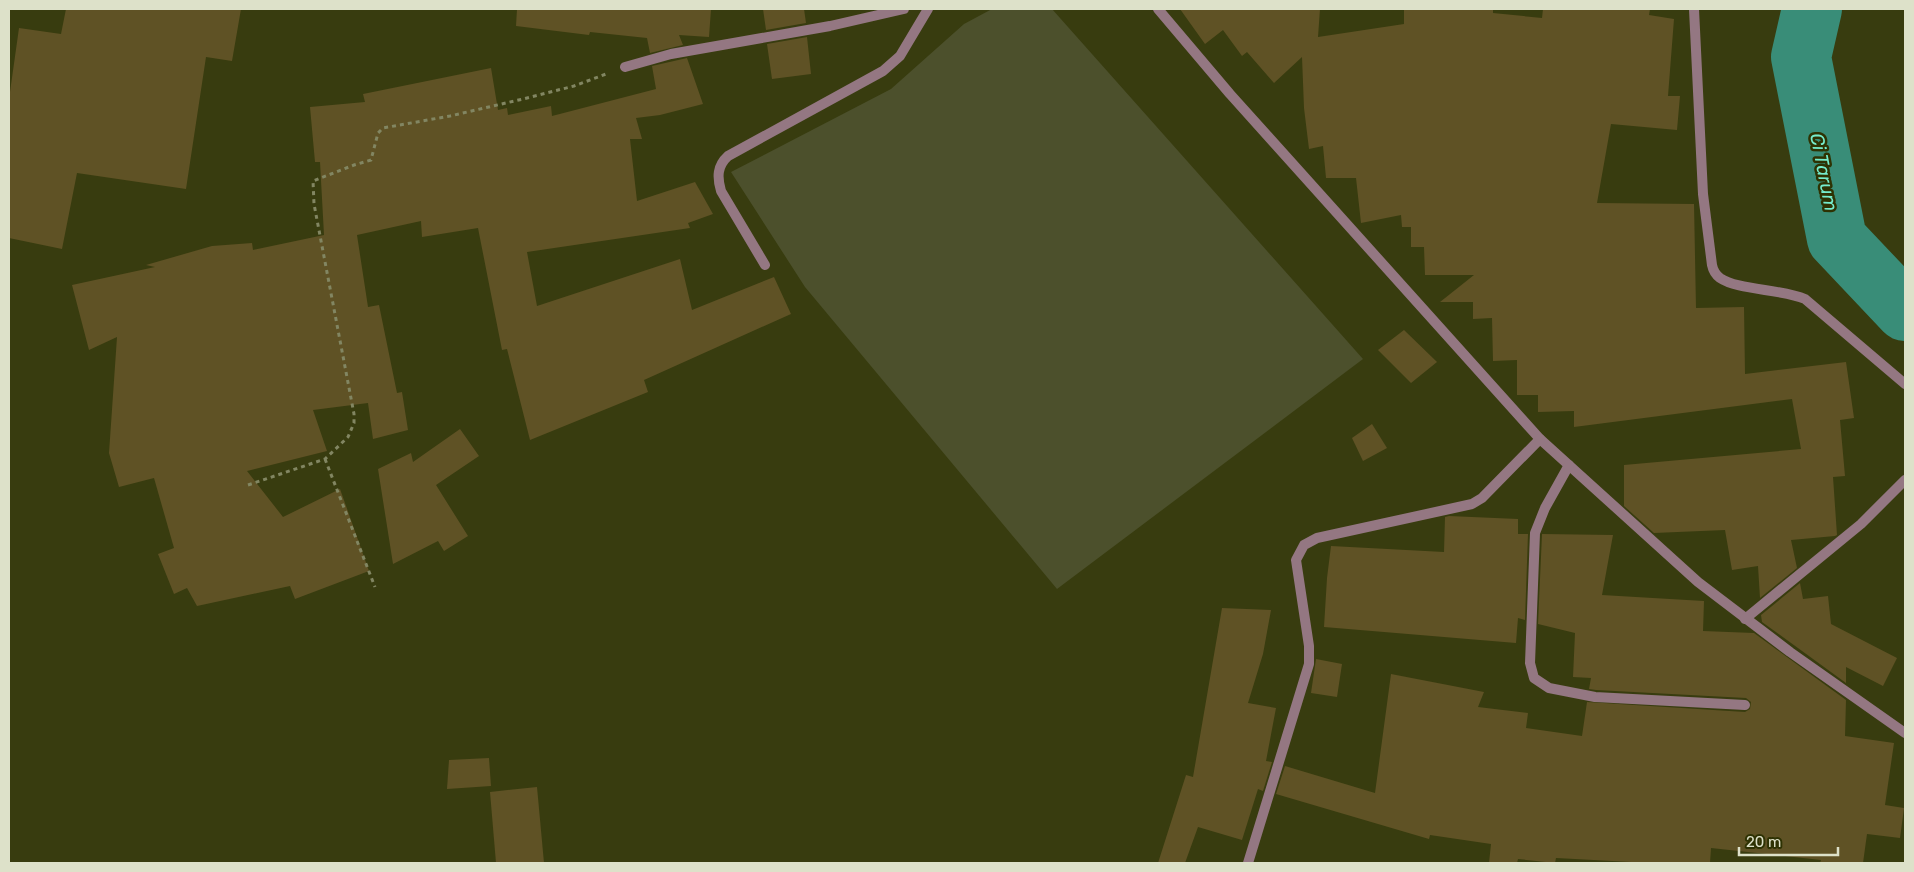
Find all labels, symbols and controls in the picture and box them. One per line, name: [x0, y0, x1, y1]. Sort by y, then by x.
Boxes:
water label: Ci Tarum: [1805, 131, 1843, 213]
scale bar: [1739, 824, 1838, 856]
text: 20 m: [1746, 833, 1781, 851]

